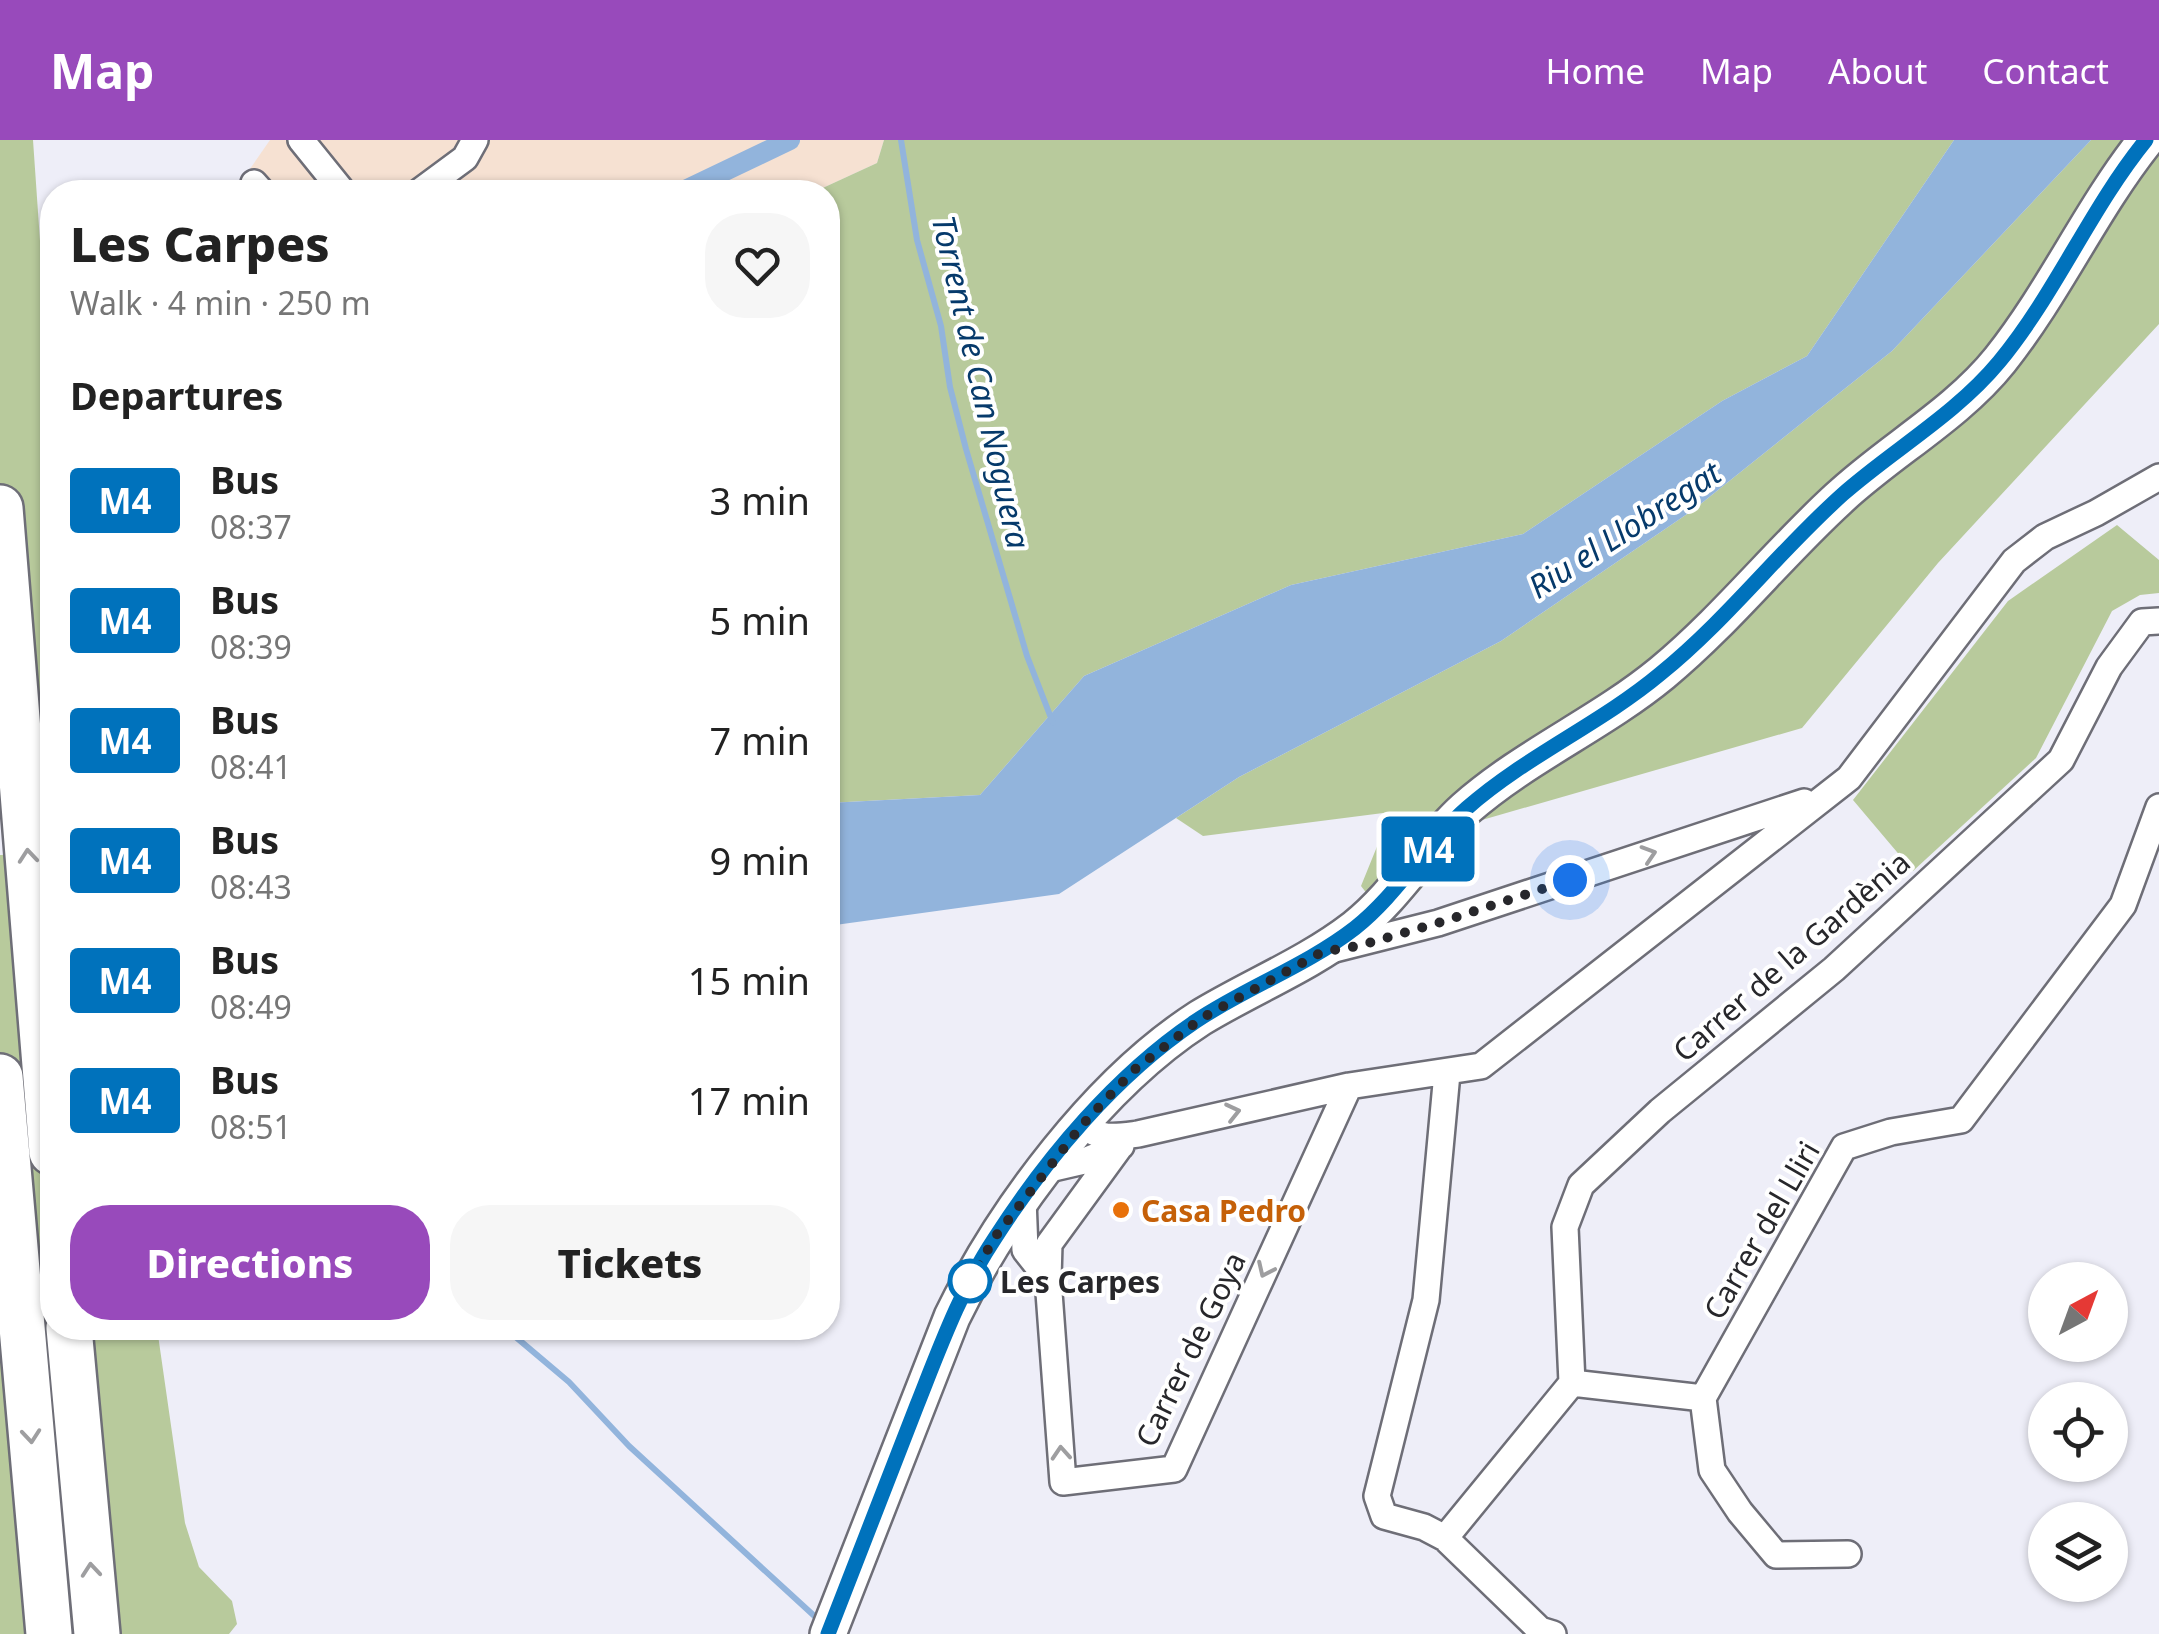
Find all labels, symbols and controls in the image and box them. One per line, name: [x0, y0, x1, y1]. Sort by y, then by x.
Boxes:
text: Map: [50, 38, 154, 103]
text: Home: [1546, 47, 1645, 94]
text: Map: [1700, 47, 1773, 94]
text: About: [1828, 47, 1927, 94]
text: Contact: [1982, 47, 2109, 94]
text: Les Carpes: [70, 211, 330, 276]
water label: Torrent de Can Noguera: [923, 211, 1041, 553]
button: heart: [705, 213, 810, 318]
text: Walk · 4 min · 250 m: [70, 281, 371, 324]
text: Departures: [70, 369, 283, 421]
water label: Riu el Llobregat: [1519, 450, 1730, 607]
text: Bus: [210, 453, 279, 505]
text: 3 min: [710, 474, 810, 526]
text: M4: [98, 477, 152, 524]
text: 08:37: [210, 505, 292, 548]
text: Bus: [210, 573, 279, 625]
text: 5 min: [710, 594, 810, 646]
text: M4: [98, 597, 152, 644]
text: 08:39: [210, 625, 292, 668]
text: Bus: [210, 693, 279, 745]
text: 7 min: [710, 714, 810, 766]
text: M4: [98, 717, 152, 764]
text: 08:41: [210, 745, 292, 788]
text: Bus: [210, 813, 279, 865]
line badge: M4: [1383, 816, 1473, 882]
text: M4: [1401, 826, 1455, 873]
text: 9 min: [710, 834, 810, 886]
text: M4: [98, 837, 152, 884]
street label: Carrer de la Gardènia: [1664, 842, 1918, 1070]
one-way arrow: [1640, 845, 1657, 865]
one-way arrow: [18, 848, 39, 864]
your location: [1545, 855, 1595, 905]
text: 08:43: [210, 865, 292, 908]
text: Bus: [210, 933, 279, 985]
text: 15 min: [688, 954, 810, 1006]
text: M4: [98, 957, 152, 1004]
text: 08:49: [210, 985, 292, 1028]
text: Bus: [210, 1053, 279, 1105]
text: 17 min: [688, 1074, 810, 1126]
text: M4: [98, 1077, 152, 1124]
one-way arrow: [1225, 1103, 1242, 1124]
text: 08:51: [210, 1105, 292, 1148]
street label: Carrer del Lliri: [1693, 1133, 1829, 1327]
place label: Casa Pedro: [1141, 1190, 1306, 1231]
marker: Casa Pedro: [1110, 1199, 1132, 1221]
button: Directions: [70, 1205, 430, 1320]
button: Tickets: [450, 1205, 810, 1320]
street label: Carrer de Goya: [1125, 1245, 1255, 1453]
marker: Les Carpes: [949, 1260, 991, 1302]
one-way arrow: [1257, 1260, 1277, 1278]
place label: Les Carpes: [1000, 1261, 1160, 1302]
north arrow: [2028, 1262, 2128, 1362]
map controls: [2028, 1262, 2128, 1602]
button: locate: [2028, 1382, 2128, 1482]
one-way arrow: [19, 1429, 41, 1445]
one-way arrow: [1050, 1444, 1072, 1460]
button: layers: [2028, 1502, 2128, 1602]
one-way arrow: [80, 1561, 102, 1577]

